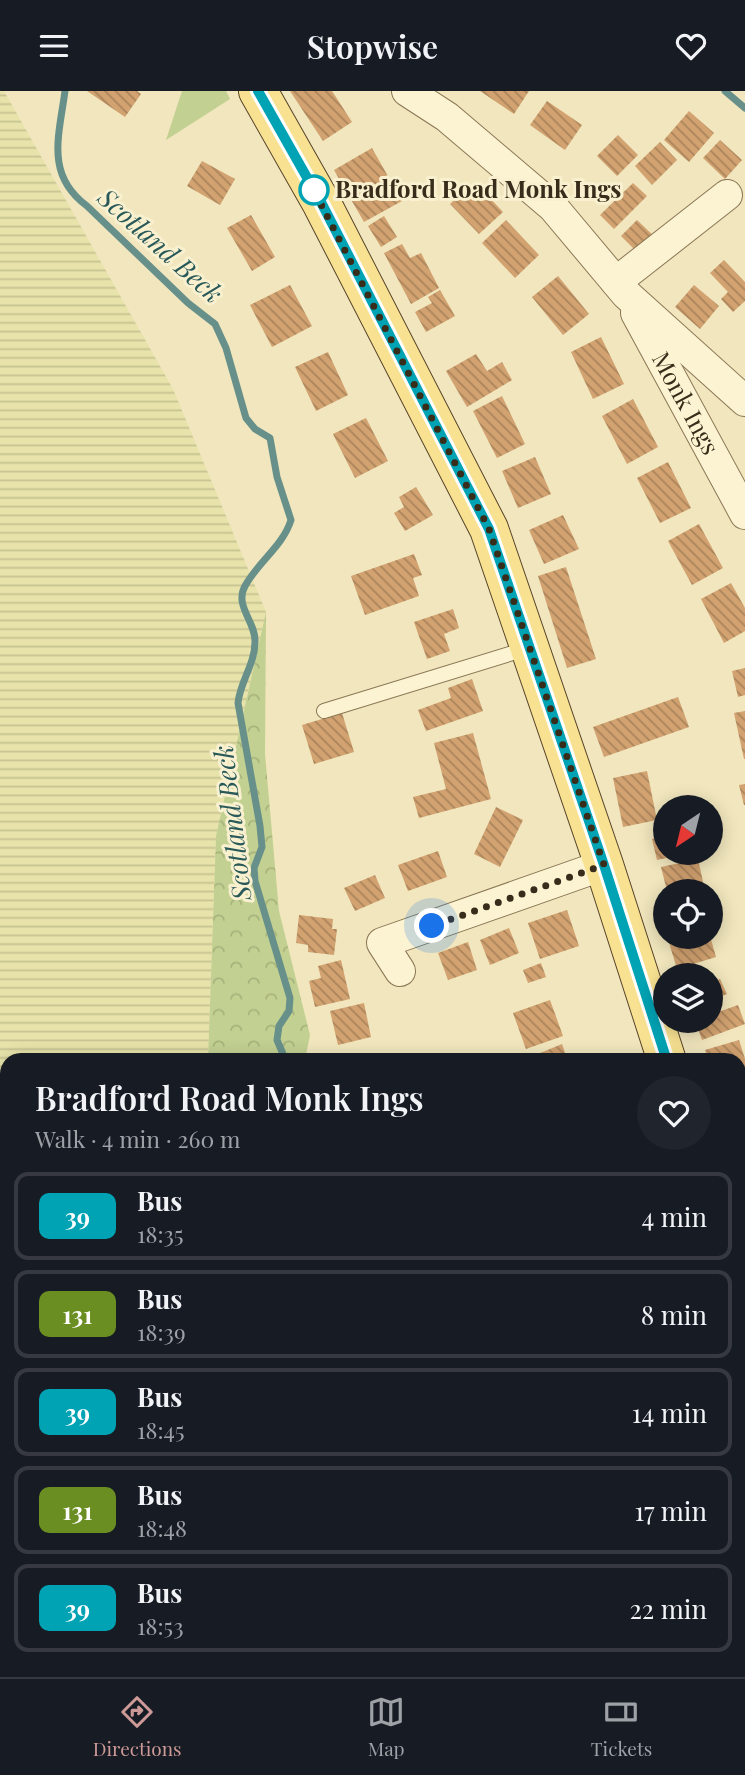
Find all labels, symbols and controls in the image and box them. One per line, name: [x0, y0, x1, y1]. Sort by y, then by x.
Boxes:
text: Stopwise: [307, 24, 438, 67]
icon: menu: [35, 27, 73, 65]
icon: heart: [672, 27, 710, 65]
place label: Bradford Road Monk Ings: [335, 172, 621, 204]
marker: Bradford Road Monk Ings: [299, 175, 329, 205]
water label: Scotland Beck: [91, 179, 231, 310]
street label: Monk Ings: [646, 346, 728, 460]
water label: Scotland Beck: [205, 744, 258, 904]
north arrow: [653, 795, 723, 865]
map controls: [653, 795, 723, 1033]
button: locate: [653, 879, 723, 949]
your location: [414, 908, 449, 943]
button: layers: [653, 963, 723, 1033]
text: Bradford Road Monk Ings: [35, 1075, 424, 1119]
button: heart: [637, 1076, 711, 1150]
text: Walk · 4 min · 260 m: [35, 1123, 240, 1154]
text: Bus: [137, 1183, 182, 1218]
text: 4 min: [641, 1199, 707, 1234]
text: 39: [65, 1200, 90, 1232]
text: 18:35: [137, 1218, 184, 1249]
text: Bus: [137, 1281, 182, 1316]
text: 8 min: [641, 1297, 707, 1332]
text: 131: [63, 1298, 92, 1330]
text: 18:39: [137, 1316, 186, 1347]
text: Bus: [137, 1379, 182, 1414]
text: 14 min: [632, 1395, 707, 1430]
text: 39: [65, 1396, 90, 1428]
text: 18:45: [137, 1414, 185, 1445]
text: Bus: [137, 1477, 182, 1512]
text: 17 min: [634, 1493, 707, 1528]
text: 131: [63, 1494, 92, 1526]
text: 18:48: [137, 1512, 187, 1543]
text: Bus: [137, 1575, 182, 1610]
text: 22 min: [629, 1591, 707, 1626]
text: 39: [65, 1592, 90, 1624]
text: 18:53: [137, 1610, 184, 1641]
tab: Directions: [93, 1693, 182, 1761]
tab: Map: [367, 1693, 405, 1761]
tab: Tickets: [591, 1693, 652, 1761]

